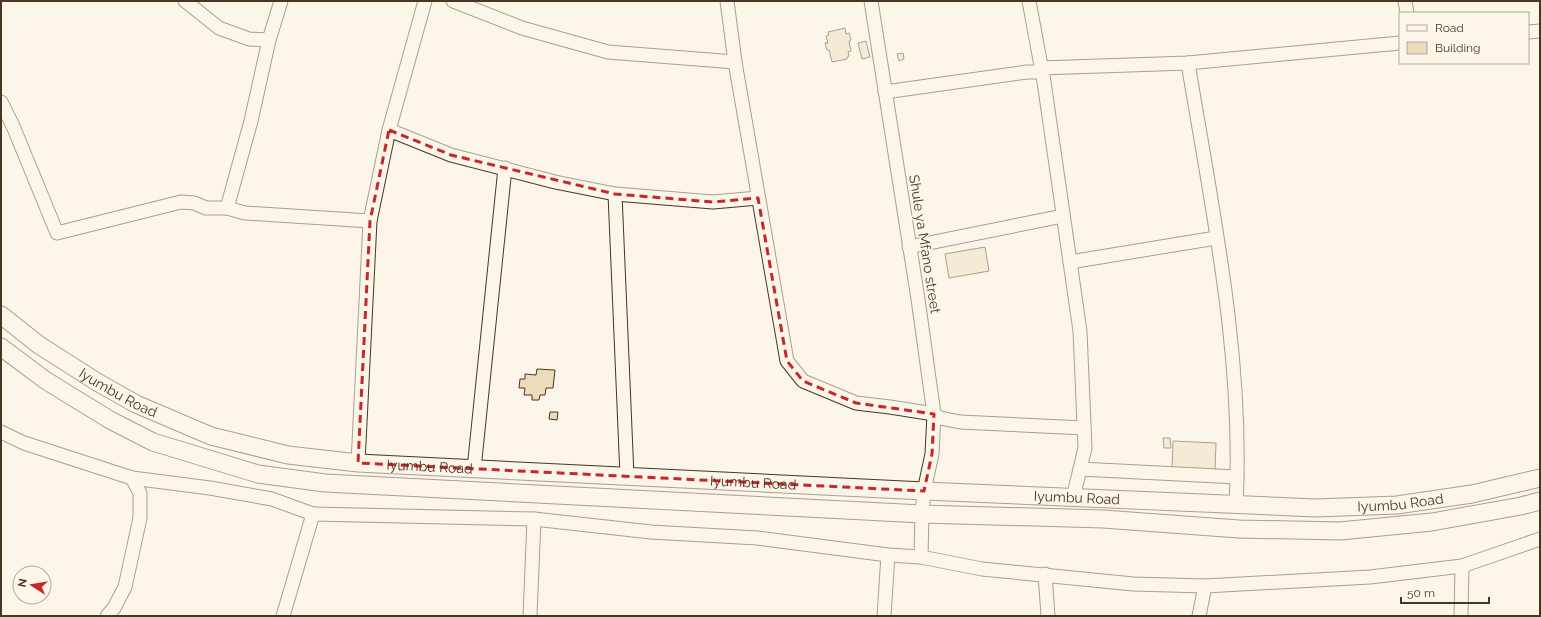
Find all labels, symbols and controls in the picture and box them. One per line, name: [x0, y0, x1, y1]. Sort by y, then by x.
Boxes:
legend: [1399, 12, 1529, 64]
text: Road: [1435, 21, 1464, 35]
text: Building: [1435, 41, 1481, 55]
street label: Shule ya Mfano street: [906, 173, 944, 315]
street label: Iyumbu Road: [76, 365, 160, 420]
street label: Iyumbu Road: [386, 456, 473, 477]
street label: Iyumbu Road: [710, 472, 797, 493]
street label: Iyumbu Road: [1033, 488, 1120, 507]
street label: Iyumbu Road: [1357, 490, 1444, 514]
north arrow: [12, 565, 52, 605]
text: N: [15, 578, 30, 588]
scale bar: [1401, 579, 1489, 605]
text: 50 m: [1407, 586, 1435, 600]

